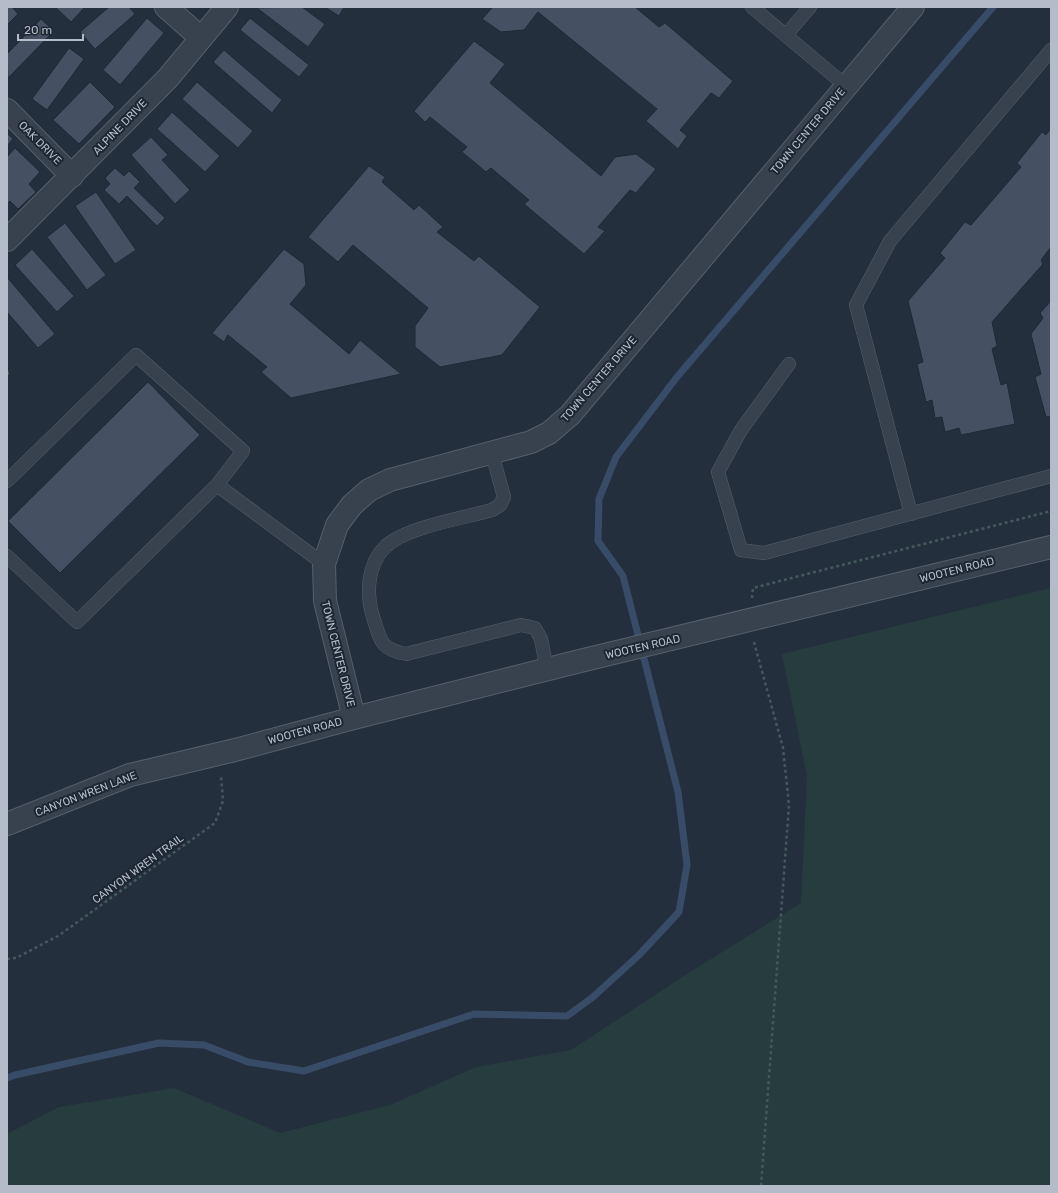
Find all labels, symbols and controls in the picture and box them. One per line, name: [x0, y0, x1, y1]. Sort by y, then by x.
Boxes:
scale bar: [18, 16, 83, 42]
text: 20 m: [24, 23, 52, 37]
street label: TOWN CENTER DRIVE: [768, 85, 848, 177]
street label: ALPINE DRIVE: [90, 96, 150, 158]
street label: OAK DRIVE: [16, 119, 64, 167]
street label: TOWN CENTER DRIVE: [558, 333, 640, 424]
street label: WOOTEN ROAD: [918, 554, 996, 586]
street label: TOWN CENTER DRIVE: [319, 600, 358, 709]
street label: WOOTEN ROAD: [604, 632, 682, 662]
street label: WOOTEN ROAD: [266, 715, 344, 747]
street label: CANYON WREN LANE: [33, 769, 139, 819]
street label: CANYON WREN TRAIL: [90, 832, 186, 906]

